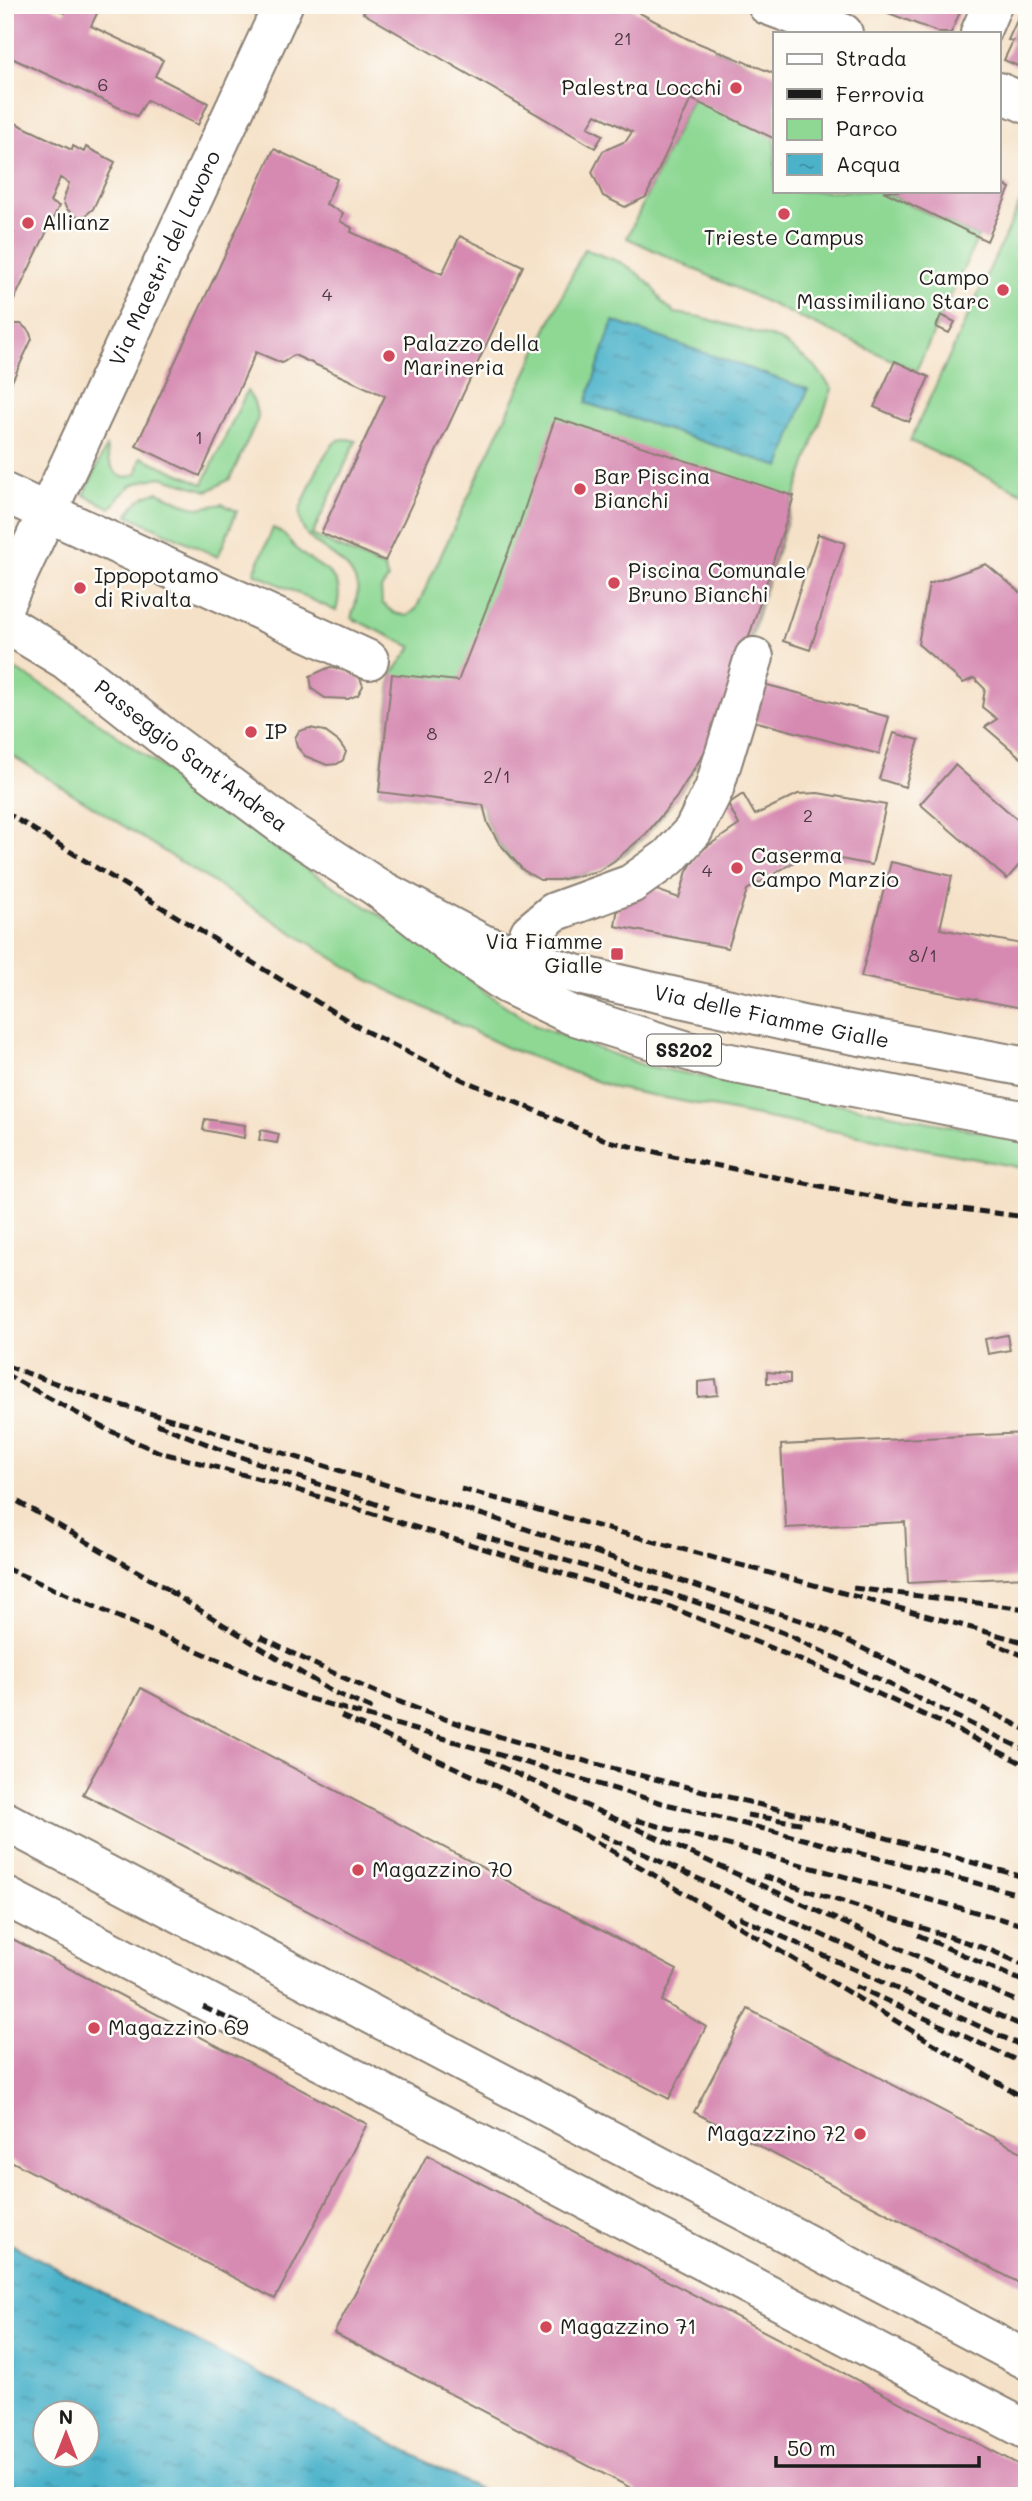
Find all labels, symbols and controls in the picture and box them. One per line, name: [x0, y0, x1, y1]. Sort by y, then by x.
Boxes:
house number: 21: [614, 26, 632, 50]
legend: [773, 32, 1000, 192]
text: Strada: [836, 44, 907, 71]
house number: 6: [98, 72, 108, 96]
place label: Palestra Locchi: [562, 73, 722, 100]
marker: Palestra Locchi: [728, 80, 744, 96]
text: Ferrovia: [836, 80, 925, 107]
text: Parco: [836, 114, 897, 141]
street label: Via Maestri del Lavoro: [102, 146, 226, 370]
text: Acqua: [836, 150, 901, 177]
marker: Trieste Campus: [776, 206, 792, 222]
place label: Allianz: [42, 208, 110, 235]
marker: Allianz: [20, 215, 36, 231]
place label: Trieste Campus: [704, 223, 864, 250]
place label: Campo Massimiliano Starc: [797, 263, 989, 314]
house number: 4: [322, 282, 333, 306]
marker: Campo Massimiliano Starc: [995, 282, 1011, 298]
place label: Palazzo della Marineria: [403, 329, 540, 380]
marker: Palazzo della Marineria: [381, 348, 397, 364]
house number: 1: [195, 425, 203, 449]
place label: Bar Piscina Bianchi: [594, 462, 710, 513]
marker: Bar Piscina Bianchi: [572, 481, 588, 497]
place label: Piscina Comunale Bruno Bianchi: [628, 556, 806, 607]
place label: Ippopotamo di Rivalta: [94, 561, 219, 612]
marker: Piscina Comunale Bruno Bianchi: [606, 575, 622, 591]
marker: Ippopotamo di Rivalta: [72, 580, 88, 596]
street label: Passeggio Sant'Andrea: [90, 673, 294, 837]
place label: IP: [265, 717, 287, 744]
house number: 8: [427, 721, 438, 745]
marker: IP: [243, 724, 259, 740]
house number: 2/1: [483, 764, 511, 788]
house number: 2: [803, 803, 813, 827]
place label: Caserma Campo Marzio: [751, 841, 899, 892]
house number: 4: [702, 858, 713, 882]
marker: Caserma Campo Marzio: [729, 860, 745, 876]
place label: Via Fiamme Gialle: [486, 927, 603, 978]
house number: 8/1: [909, 943, 937, 967]
marker: Via Fiamme Gialle: [609, 946, 625, 962]
street label: Via delle Fiamme Gialle: [652, 978, 892, 1053]
road number: SS202: [647, 1034, 721, 1066]
place label: Magazzino 70: [372, 1855, 512, 1882]
marker: Magazzino 70: [350, 1862, 366, 1878]
place label: Magazzino 69: [108, 2013, 249, 2040]
marker: Magazzino 69: [86, 2020, 102, 2036]
place label: Magazzino 72: [707, 2119, 846, 2146]
marker: Magazzino 72: [852, 2126, 868, 2142]
place label: Magazzino 71: [560, 2312, 697, 2339]
marker: Magazzino 71: [538, 2319, 554, 2335]
north arrow: [32, 2400, 102, 2470]
text: N: [59, 2404, 73, 2429]
scale bar: [776, 2424, 979, 2468]
text: 50 m: [787, 2434, 836, 2461]

